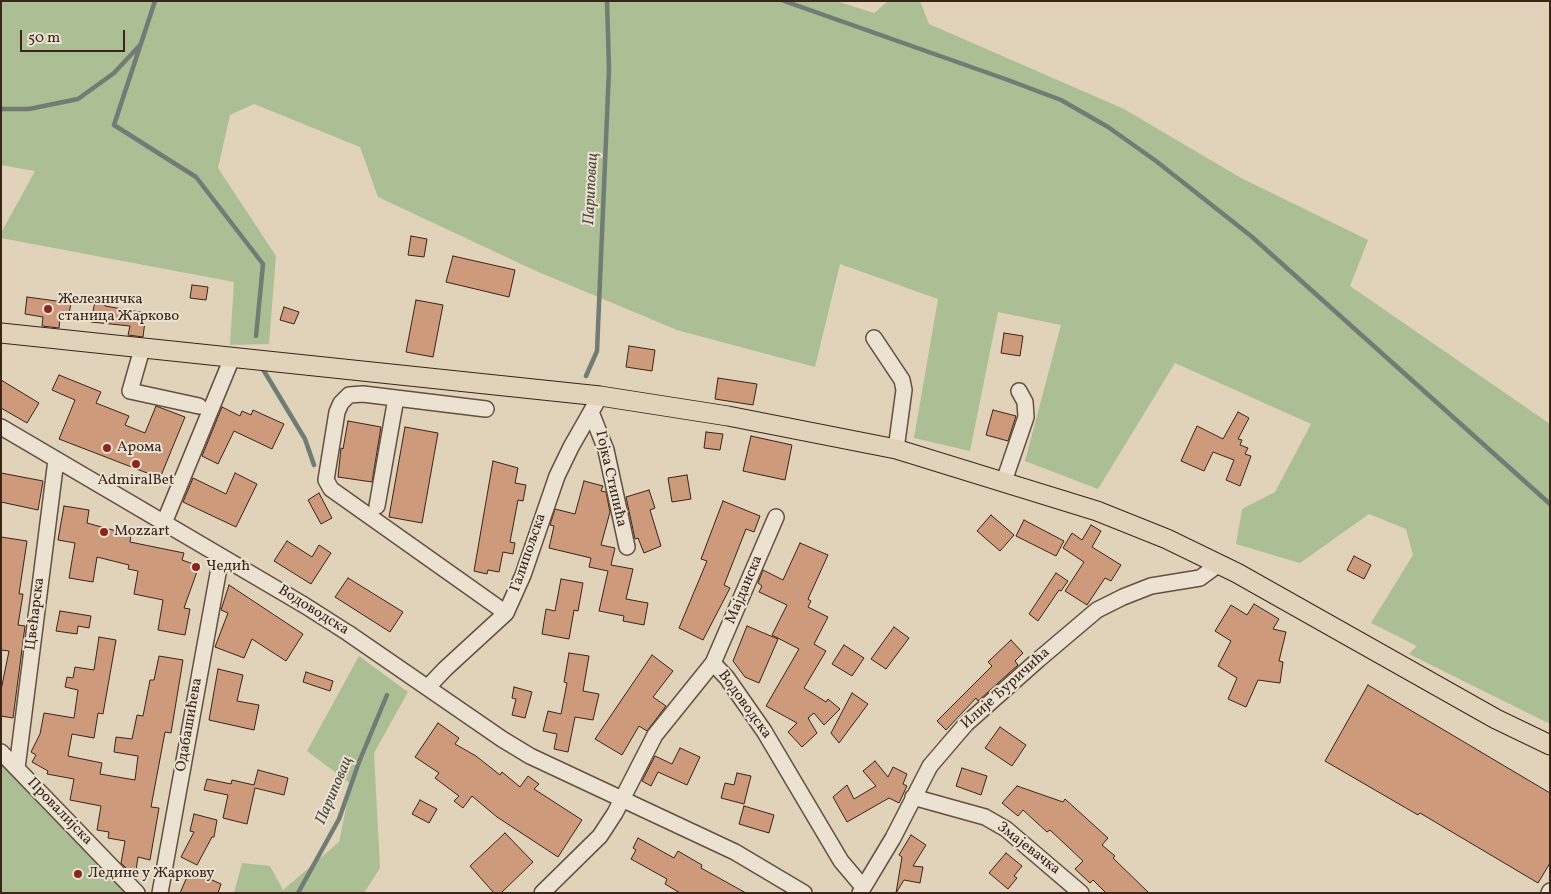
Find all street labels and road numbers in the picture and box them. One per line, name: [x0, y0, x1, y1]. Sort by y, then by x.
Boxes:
street label: Гојка Стипића: [590, 429, 630, 529]
street label: Галипољска: [507, 511, 551, 595]
street label: Мајданска: [722, 553, 768, 627]
street label: Цвећарска: [23, 577, 49, 651]
street label: Водоводска: [274, 582, 352, 640]
street label: Илије Ђуричића: [958, 644, 1054, 734]
street label: Водоводска: [713, 667, 775, 743]
street label: Одабашићева: [173, 677, 207, 773]
street label: Провалијска: [22, 775, 96, 849]
street label: Змајевачка: [993, 819, 1063, 879]

